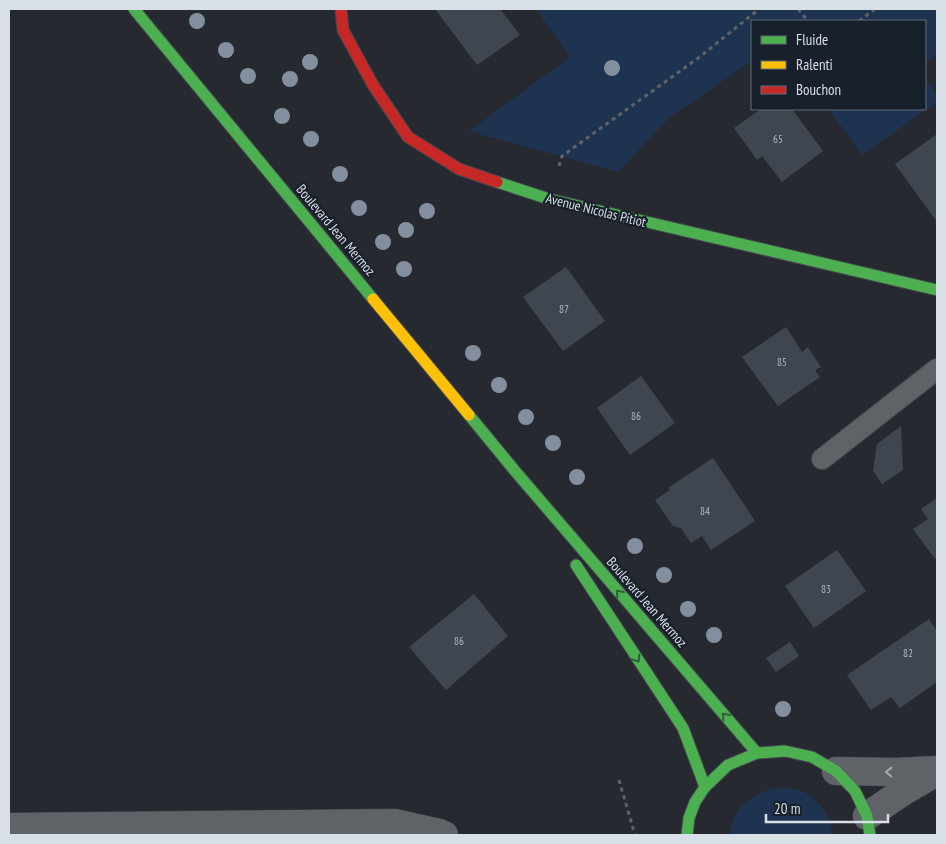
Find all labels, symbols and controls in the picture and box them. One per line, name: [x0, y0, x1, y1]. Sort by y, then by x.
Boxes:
legend: [751, 20, 926, 110]
text: Fluide: [796, 30, 828, 49]
text: Ralenti: [796, 55, 833, 74]
text: Bouchon: [796, 80, 841, 99]
house number: 65: [773, 132, 783, 146]
street label: Boulevard Jean Mermoz: [293, 181, 379, 279]
street label: Avenue Nicolas Pitiot: [544, 189, 648, 231]
house number: 87: [559, 302, 569, 316]
house number: 85: [777, 355, 787, 369]
house number: 86: [631, 409, 641, 423]
house number: 84: [700, 504, 710, 518]
street label: Boulevard Jean Mermoz: [603, 553, 691, 651]
house number: 83: [821, 582, 831, 596]
one-way arrow: [616, 589, 625, 598]
house number: 86: [454, 634, 464, 648]
house number: 82: [903, 646, 913, 660]
one-way arrow: [631, 653, 641, 662]
one-way arrow: [722, 713, 731, 722]
one-way arrow: [884, 767, 892, 777]
scale bar: [766, 792, 888, 824]
text: 20 m: [774, 799, 800, 818]

